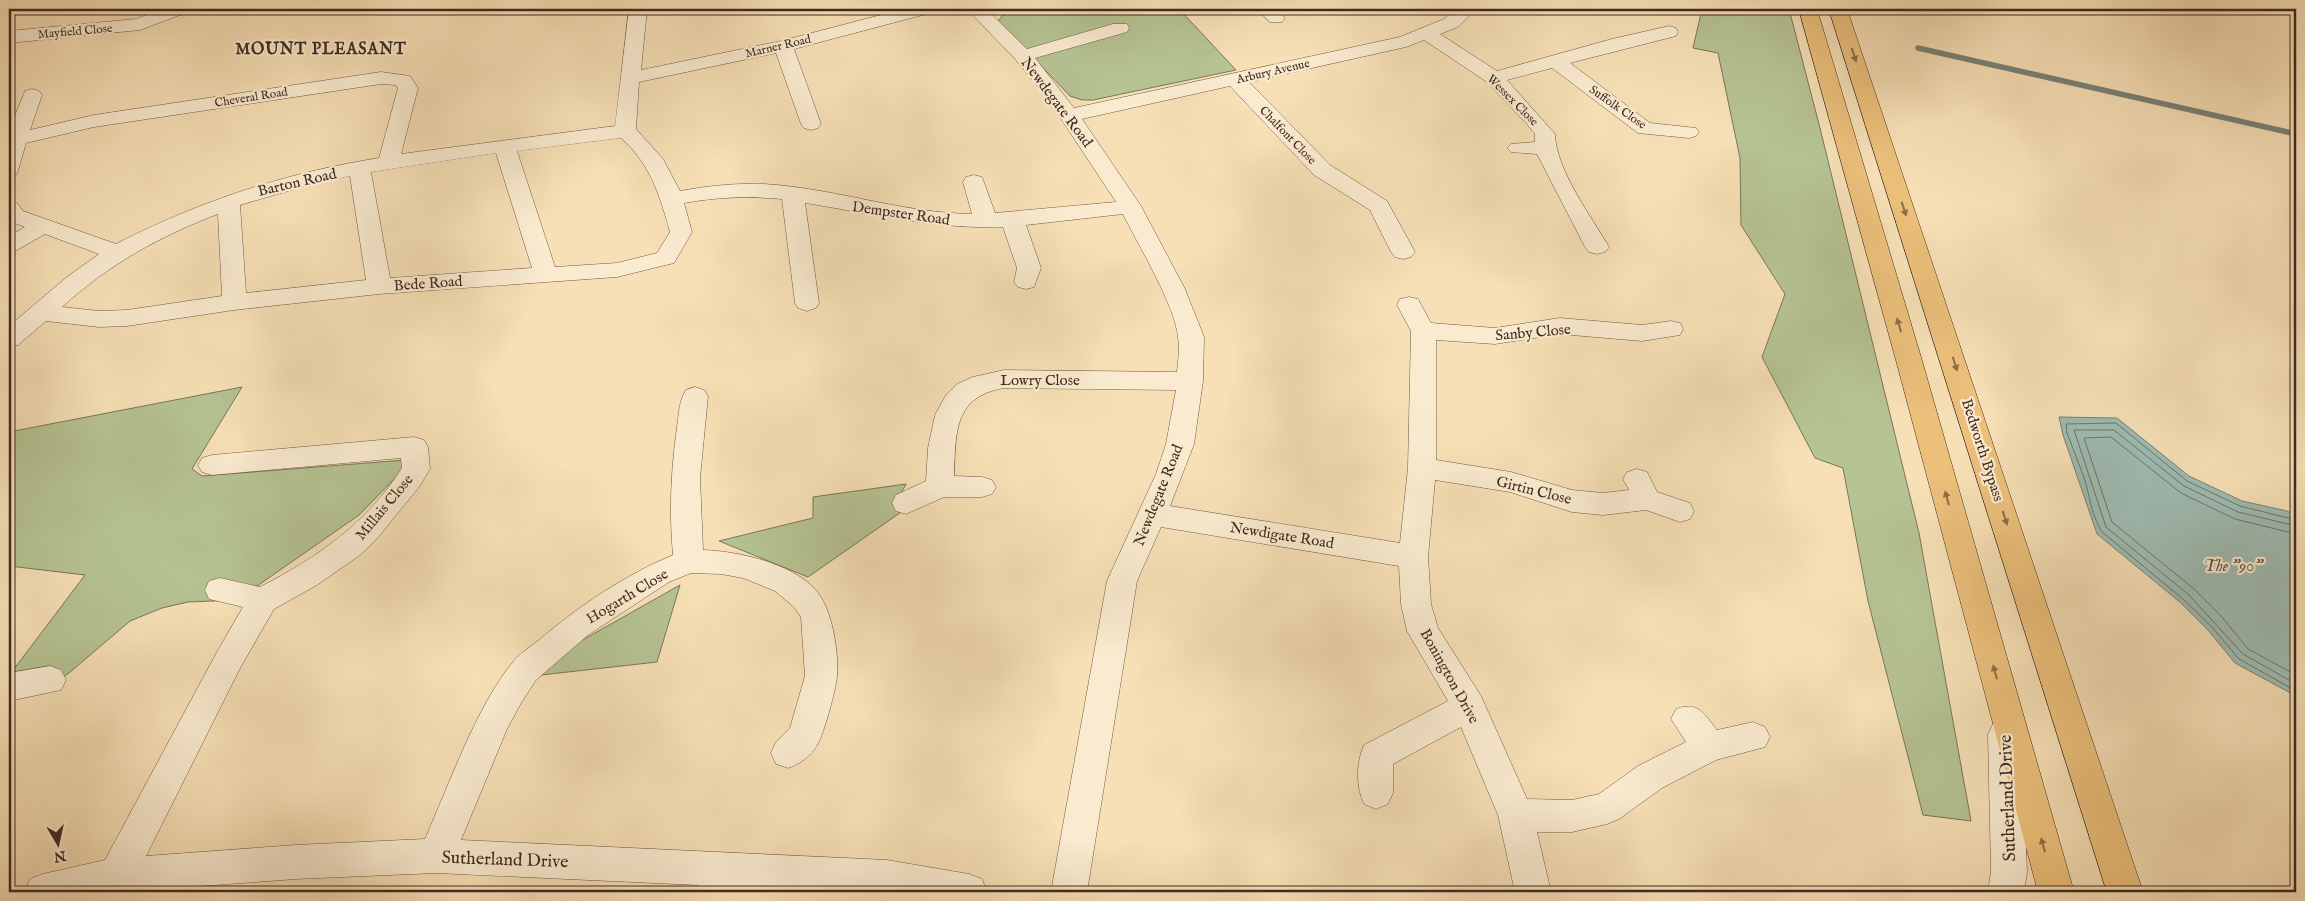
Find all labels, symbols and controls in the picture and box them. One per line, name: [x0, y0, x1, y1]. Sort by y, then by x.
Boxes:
street label: Mayfield Close: [37, 21, 114, 42]
street label: Marner Road: [744, 32, 813, 61]
district label: MOUNT PLEASANT: [235, 40, 407, 60]
one-way arrow: [1850, 48, 1858, 63]
street label: Newdegate Road: [1017, 53, 1097, 152]
street label: Arbury Avenue: [1234, 56, 1312, 87]
street label: Wessex Close: [1484, 71, 1542, 130]
street label: Suffolk Close: [1586, 82, 1650, 133]
street label: Cheveral Road: [213, 84, 289, 111]
street label: Chalfont Close: [1256, 103, 1320, 168]
street label: Barton Road: [256, 164, 339, 201]
street label: Dempster Road: [851, 197, 952, 230]
one-way arrow: [1901, 202, 1909, 217]
street label: Bede Road: [393, 272, 464, 295]
one-way arrow: [1894, 317, 1902, 332]
street label: Sanby Close: [1495, 320, 1572, 345]
one-way arrow: [1952, 356, 1959, 371]
street label: Lowry Close: [1000, 371, 1080, 390]
street label: Bedworth Bypass: [1957, 396, 2008, 504]
street label: Newdegate Road: [1129, 441, 1188, 549]
street label: Millais Close: [351, 470, 418, 544]
street label: Girtin Close: [1494, 472, 1574, 509]
one-way arrow: [1943, 491, 1951, 506]
one-way arrow: [2001, 511, 2009, 526]
street label: Newdigate Road: [1229, 518, 1336, 553]
water label: The "90": [2204, 557, 2264, 577]
street label: Hogarth Close: [583, 564, 672, 628]
street label: Bonington Drive: [1416, 626, 1483, 727]
one-way arrow: [1991, 664, 1999, 679]
street label: Sutherland Drive: [1995, 734, 2022, 862]
north arrow: [32, 818, 82, 868]
one-way arrow: [2038, 838, 2046, 853]
text: N: [52, 846, 68, 866]
street label: Sutherland Drive: [441, 847, 569, 874]

